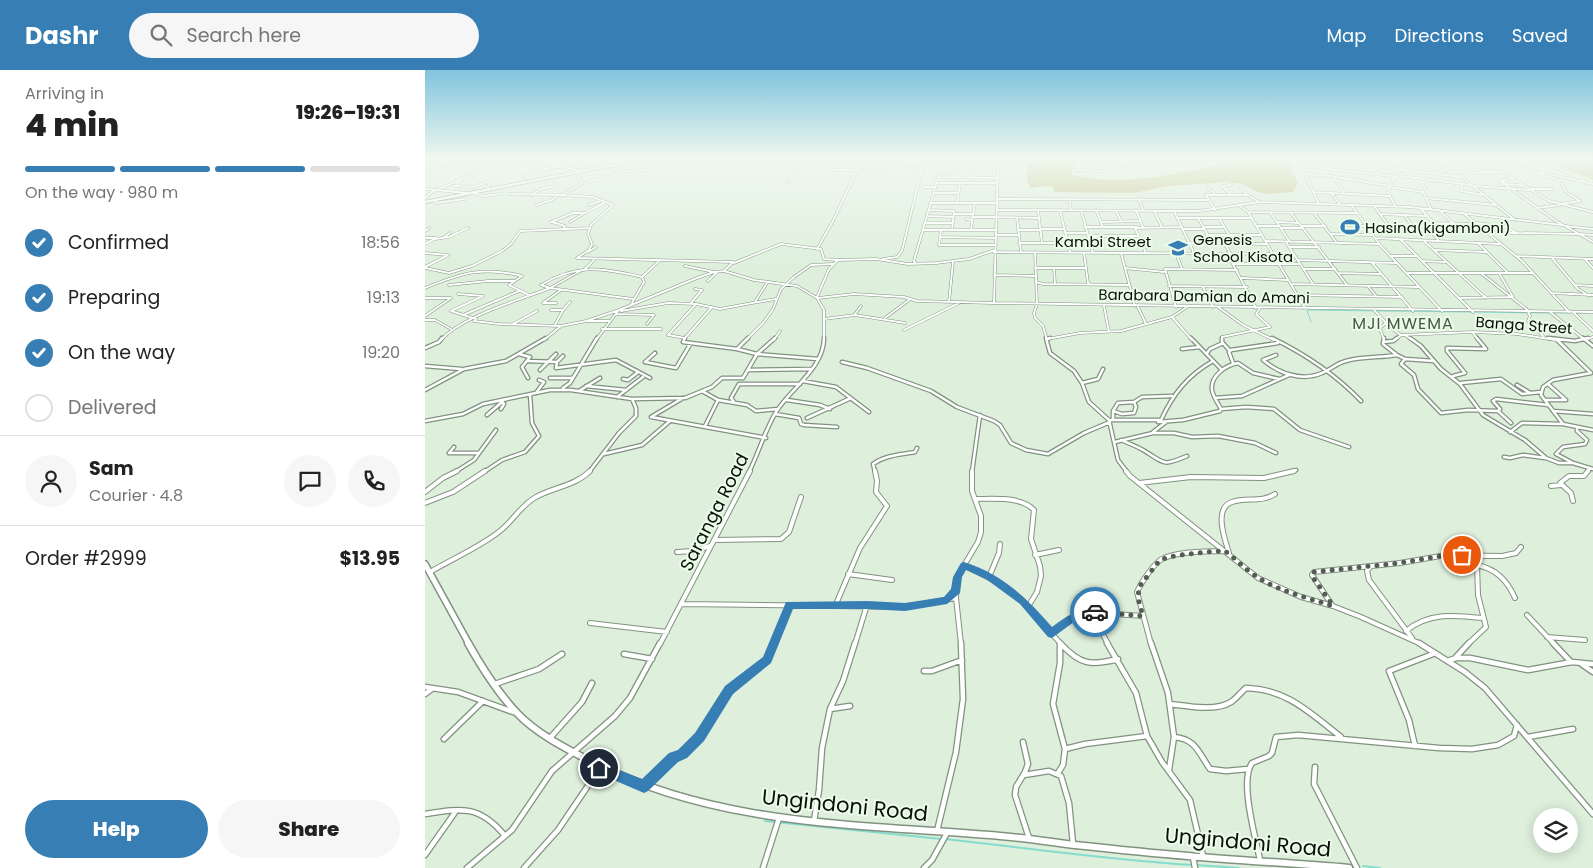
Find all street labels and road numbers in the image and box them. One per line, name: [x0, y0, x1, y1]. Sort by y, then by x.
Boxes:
street label: Kambi Street: [1055, 231, 1151, 252]
street label: Barabara Damian do Amani: [1098, 284, 1310, 308]
street label: Banga Street: [1475, 311, 1573, 339]
street label: Saranga Road: [674, 449, 754, 575]
street label: Ungindoni Road: [761, 782, 929, 828]
street label: Ungindoni Road: [1164, 820, 1332, 864]

